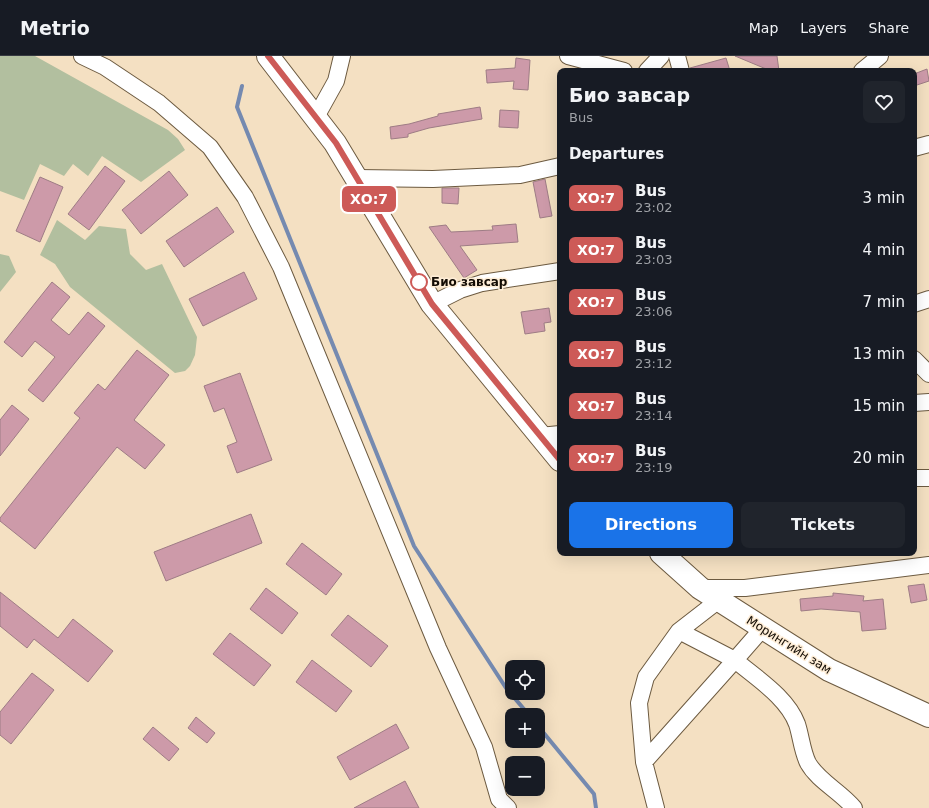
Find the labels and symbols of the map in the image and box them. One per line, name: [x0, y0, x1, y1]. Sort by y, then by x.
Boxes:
line badge: ХО:7: [341, 186, 397, 212]
marker: Био завсар: [410, 273, 428, 291]
place label: Био завсар: [431, 275, 508, 289]
street label: Морингийн зам: [744, 613, 834, 677]

